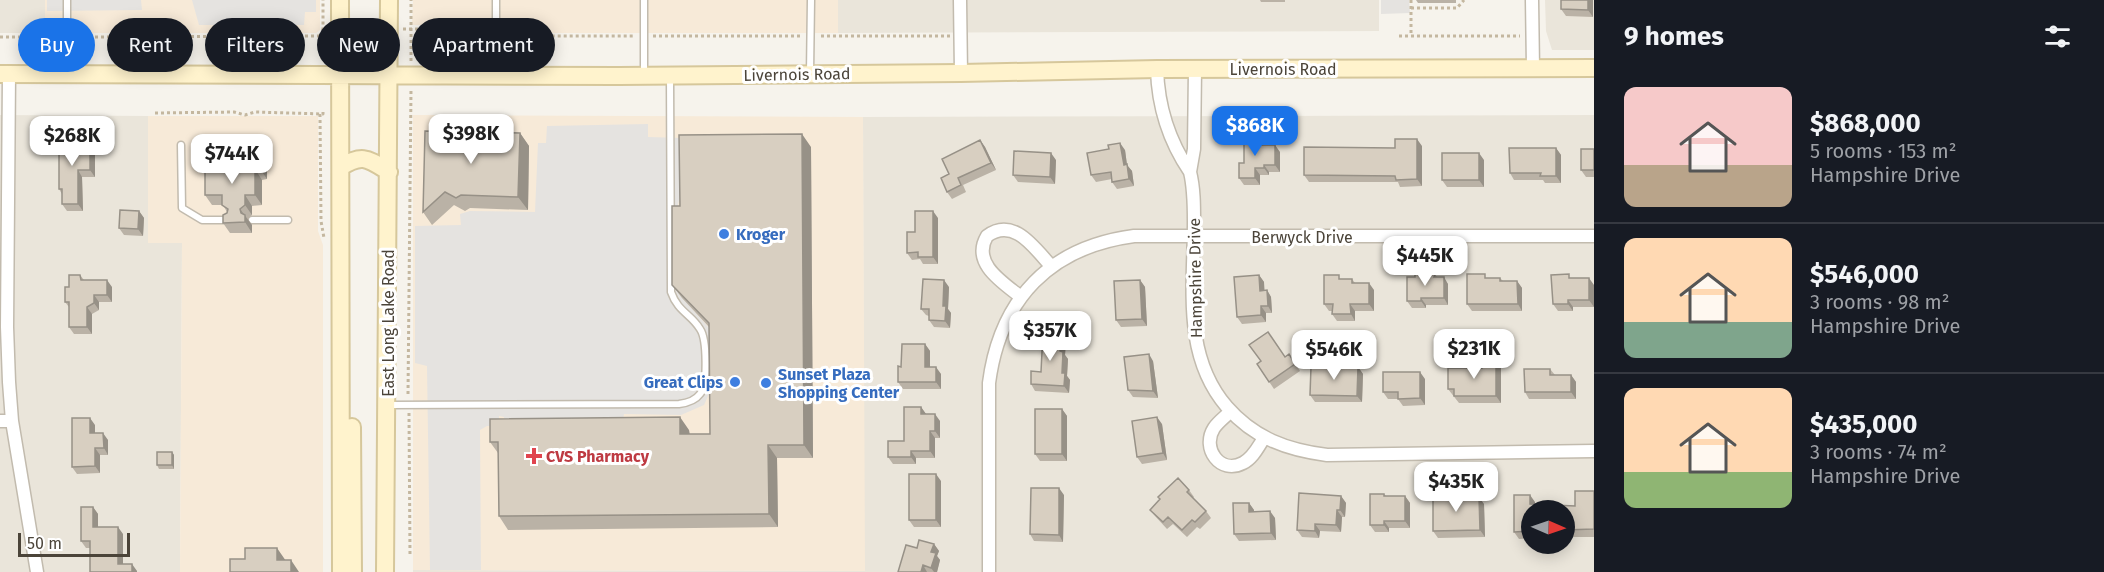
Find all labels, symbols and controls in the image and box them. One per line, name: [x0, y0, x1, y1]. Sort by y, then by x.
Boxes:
chip: Buy: [18, 18, 95, 72]
chip: Rent: [107, 18, 193, 72]
chip: Filters: [205, 18, 305, 72]
chip: New: [317, 18, 400, 72]
chip: Apartment: [412, 18, 555, 72]
icon: filters: [2041, 20, 2074, 53]
text: 9 homes: [1624, 21, 1724, 52]
street label: Livernois Road: [1229, 60, 1337, 79]
street label: Livernois Road: [743, 64, 851, 85]
pin: $868K: [1213, 106, 1297, 157]
text: $868,000: [1810, 108, 1921, 139]
icon: home: [1672, 111, 1744, 183]
text: $868K: [1226, 113, 1284, 137]
pin: $398K: [429, 114, 513, 165]
pin: $268K: [30, 116, 114, 167]
text: $398K: [443, 121, 499, 145]
text: $268K: [44, 123, 100, 147]
pin: $744K: [190, 134, 274, 185]
text: 5 rooms · 153 m²: [1810, 139, 1957, 163]
text: $744K: [205, 141, 259, 165]
text: Hampshire Drive: [1810, 163, 1960, 187]
street label: Hampshire Drive: [1185, 218, 1206, 338]
place label: Kroger: [736, 225, 786, 244]
marker: Kroger: [717, 227, 731, 241]
street label: Berwyck Drive: [1251, 228, 1353, 247]
pin: $445K: [1383, 236, 1467, 287]
text: $445K: [1397, 243, 1453, 267]
street label: East Long Lake Road: [379, 249, 398, 397]
text: $546,000: [1810, 259, 1919, 290]
icon: home: [1672, 262, 1744, 334]
text: 3 rooms · 98 m²: [1810, 290, 1950, 314]
pin: $357K: [1008, 311, 1092, 362]
text: Hampshire Drive: [1810, 314, 1960, 338]
text: $357K: [1023, 318, 1077, 342]
pin: $231K: [1432, 329, 1516, 380]
pin: $546K: [1292, 330, 1376, 381]
text: $231K: [1448, 336, 1500, 360]
text: $546K: [1306, 337, 1362, 361]
place label: Sunset Plaza Shopping Center: [778, 365, 900, 402]
place label: Great Clips: [644, 373, 723, 392]
marker: Great Clips: [728, 375, 742, 389]
marker: Sunset Plaza Shopping Center: [759, 376, 773, 390]
text: $435,000: [1810, 409, 1918, 440]
icon: home: [1672, 412, 1744, 484]
text: 3 rooms · 74 m²: [1810, 440, 1947, 464]
place label: CVS Pharmacy: [546, 447, 650, 466]
marker: CVS Pharmacy: [527, 449, 541, 463]
pin: $435K: [1414, 462, 1498, 513]
text: Hampshire Drive: [1810, 464, 1960, 488]
text: $435K: [1428, 469, 1484, 493]
north arrow: [1521, 500, 1575, 554]
map controls: [1521, 500, 1575, 554]
scale bar: [18, 530, 130, 558]
text: 50 m: [27, 534, 62, 553]

